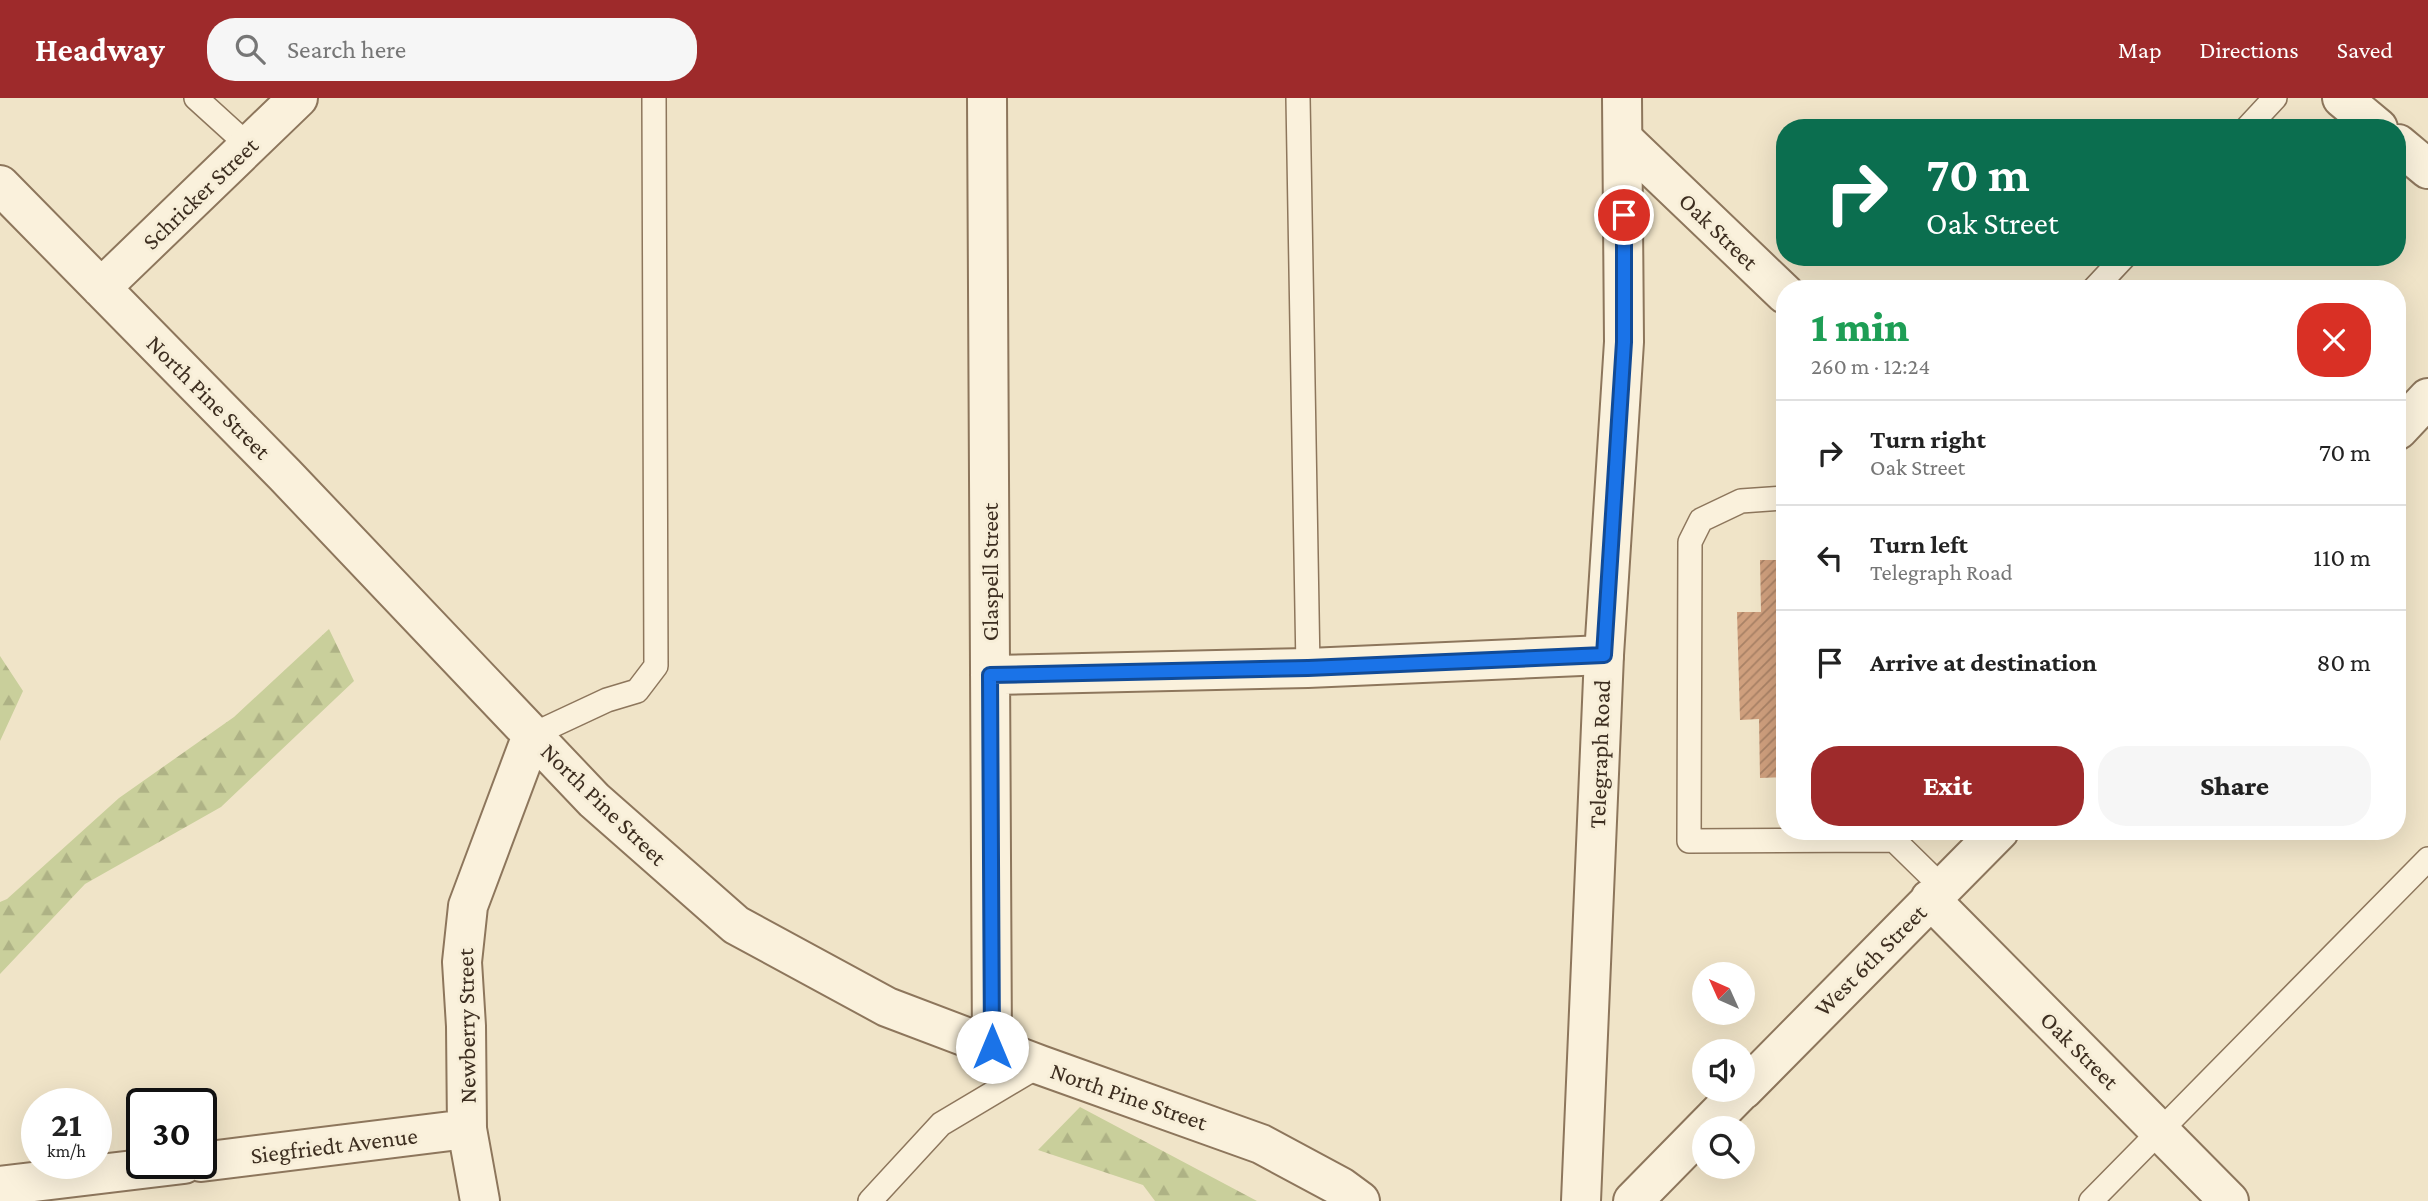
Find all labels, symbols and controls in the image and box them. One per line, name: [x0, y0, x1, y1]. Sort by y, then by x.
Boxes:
search box: [207, 18, 697, 81]
icon: search: [231, 30, 269, 68]
text: Headway: [35, 31, 165, 68]
text: Search here: [287, 35, 406, 64]
text: Map: [2118, 36, 2162, 63]
text: Directions: [2200, 36, 2299, 63]
text: Saved: [2337, 36, 2393, 63]
street label: Schricker Street: [137, 131, 264, 255]
icon: right: [1811, 147, 1902, 238]
text: 70 m: [1926, 147, 2030, 202]
pin: [1594, 185, 1654, 245]
street label: Oak Street: [1674, 187, 1765, 276]
icon: arrive: [1605, 196, 1643, 234]
text: Oak Street: [1926, 205, 2059, 241]
text: 1 min: [1811, 303, 1909, 350]
button: close: [2297, 303, 2371, 377]
street label: North Pine Street: [142, 330, 277, 465]
text: 260 m · 12:24: [1811, 353, 1930, 379]
text: Turn right: [1870, 425, 1986, 454]
icon: right: [1811, 434, 1849, 472]
text: 70 m: [2319, 438, 2371, 467]
text: Oak Street: [1870, 454, 1965, 480]
street label: Glaspell Street: [976, 502, 1003, 641]
text: Turn left: [1870, 530, 1968, 559]
icon: left: [1811, 539, 1849, 577]
text: 110 m: [2313, 543, 2371, 572]
text: Telegraph Road: [1870, 559, 2013, 585]
icon: arrive: [1811, 644, 1849, 682]
text: Arrive at destination: [1870, 648, 2097, 677]
text: 80 m: [2317, 648, 2371, 677]
street label: Telegraph Road: [1583, 679, 1615, 829]
street label: North Pine Street: [536, 737, 673, 871]
button: Exit: [1811, 746, 2084, 826]
button: Share: [2098, 746, 2371, 826]
street label: West 6th Street: [1808, 898, 1932, 1022]
street label: Newberry Street: [451, 947, 481, 1104]
north arrow: [1692, 962, 1755, 1026]
map controls: [1692, 962, 1755, 1179]
street label: Oak Street: [2035, 1005, 2125, 1095]
position arrow: [955, 1010, 1029, 1084]
button: sound: [1692, 1039, 1755, 1102]
street label: North Pine Street: [1047, 1057, 1212, 1136]
speed limit sign: 30: [126, 1088, 217, 1179]
text: 21: [51, 1105, 82, 1144]
button: search: [1692, 1116, 1755, 1179]
street label: Siegfriedt Avenue: [249, 1121, 419, 1169]
text: km/h: [47, 1141, 86, 1161]

